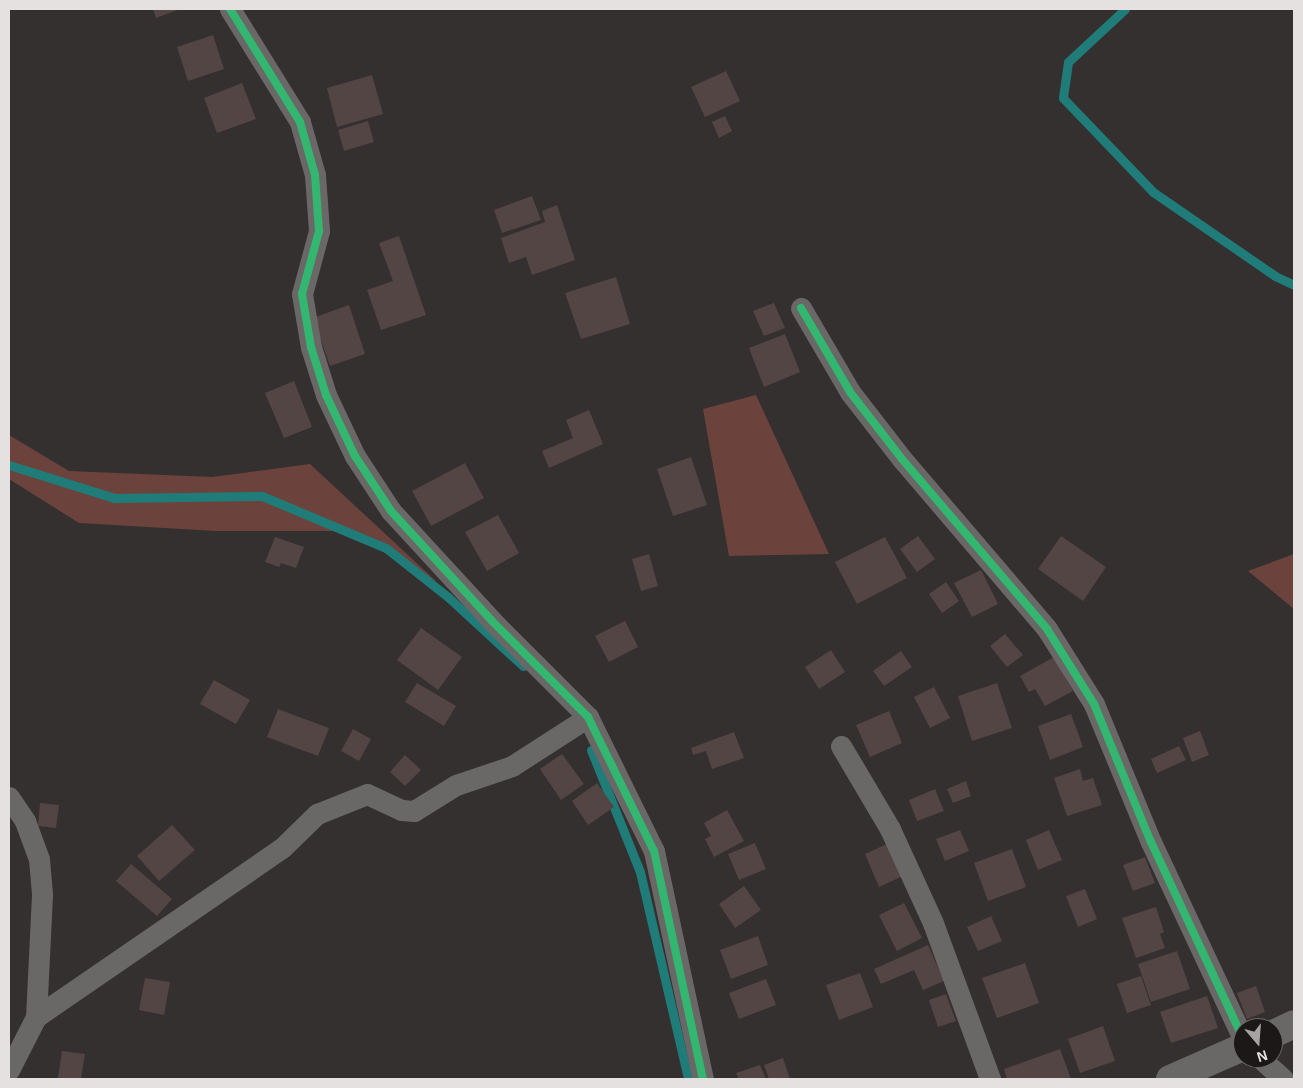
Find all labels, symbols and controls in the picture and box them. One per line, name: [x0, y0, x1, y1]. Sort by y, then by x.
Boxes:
north arrow: [1233, 1018, 1283, 1068]
text: N: [1255, 1047, 1270, 1065]

